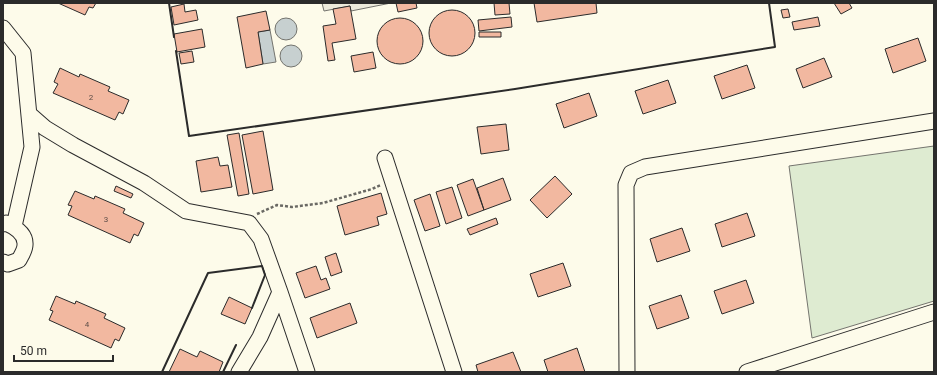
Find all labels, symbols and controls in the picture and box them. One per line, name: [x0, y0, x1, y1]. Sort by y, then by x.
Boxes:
house number: 2: [89, 93, 94, 102]
house number: 3: [104, 215, 108, 224]
house number: 4: [85, 320, 90, 329]
scale bar: [14, 337, 113, 363]
text: 50 m: [20, 344, 47, 358]

